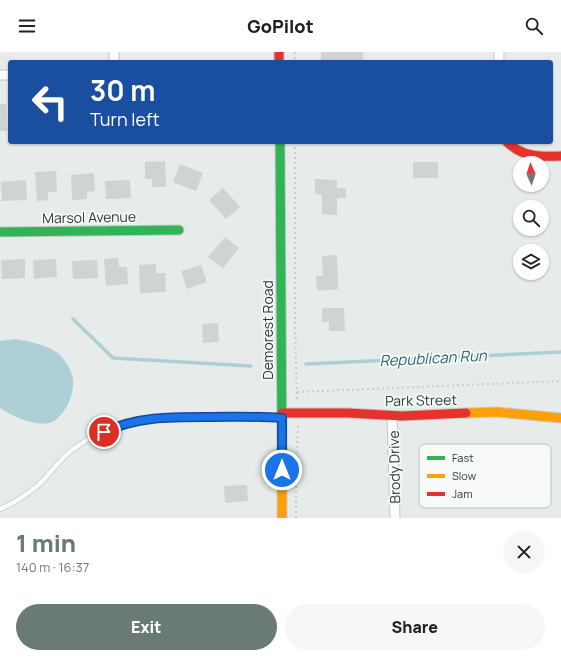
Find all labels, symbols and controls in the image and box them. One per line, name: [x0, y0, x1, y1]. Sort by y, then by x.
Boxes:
text: GoPilot: [247, 14, 314, 38]
icon: menu: [16, 15, 38, 37]
icon: search: [523, 15, 545, 37]
text: 30 m: [90, 71, 155, 109]
icon: left: [24, 76, 76, 128]
text: Turn left: [90, 107, 160, 131]
north arrow: [513, 156, 549, 192]
map controls: [513, 156, 549, 280]
button: search: [513, 200, 549, 236]
street label: Marsol Avenue: [42, 207, 136, 227]
button: layers: [513, 244, 549, 280]
street label: Demorest Road: [258, 280, 277, 380]
water label: Republican Run: [379, 345, 488, 371]
street label: Park Street: [385, 390, 457, 410]
pin: [87, 415, 121, 449]
icon: arrive: [93, 421, 115, 443]
street label: Brody Drive: [384, 430, 404, 504]
legend: [419, 444, 551, 508]
position arrow: [261, 449, 303, 491]
text: Fast: [452, 450, 474, 465]
text: Slow: [452, 468, 477, 483]
text: Jam: [452, 486, 473, 501]
text: 1 min: [16, 526, 76, 559]
button: close: [503, 531, 545, 573]
text: 140 m · 16:37: [16, 558, 89, 576]
button: Exit: [16, 604, 277, 650]
button: Share: [285, 604, 545, 650]

